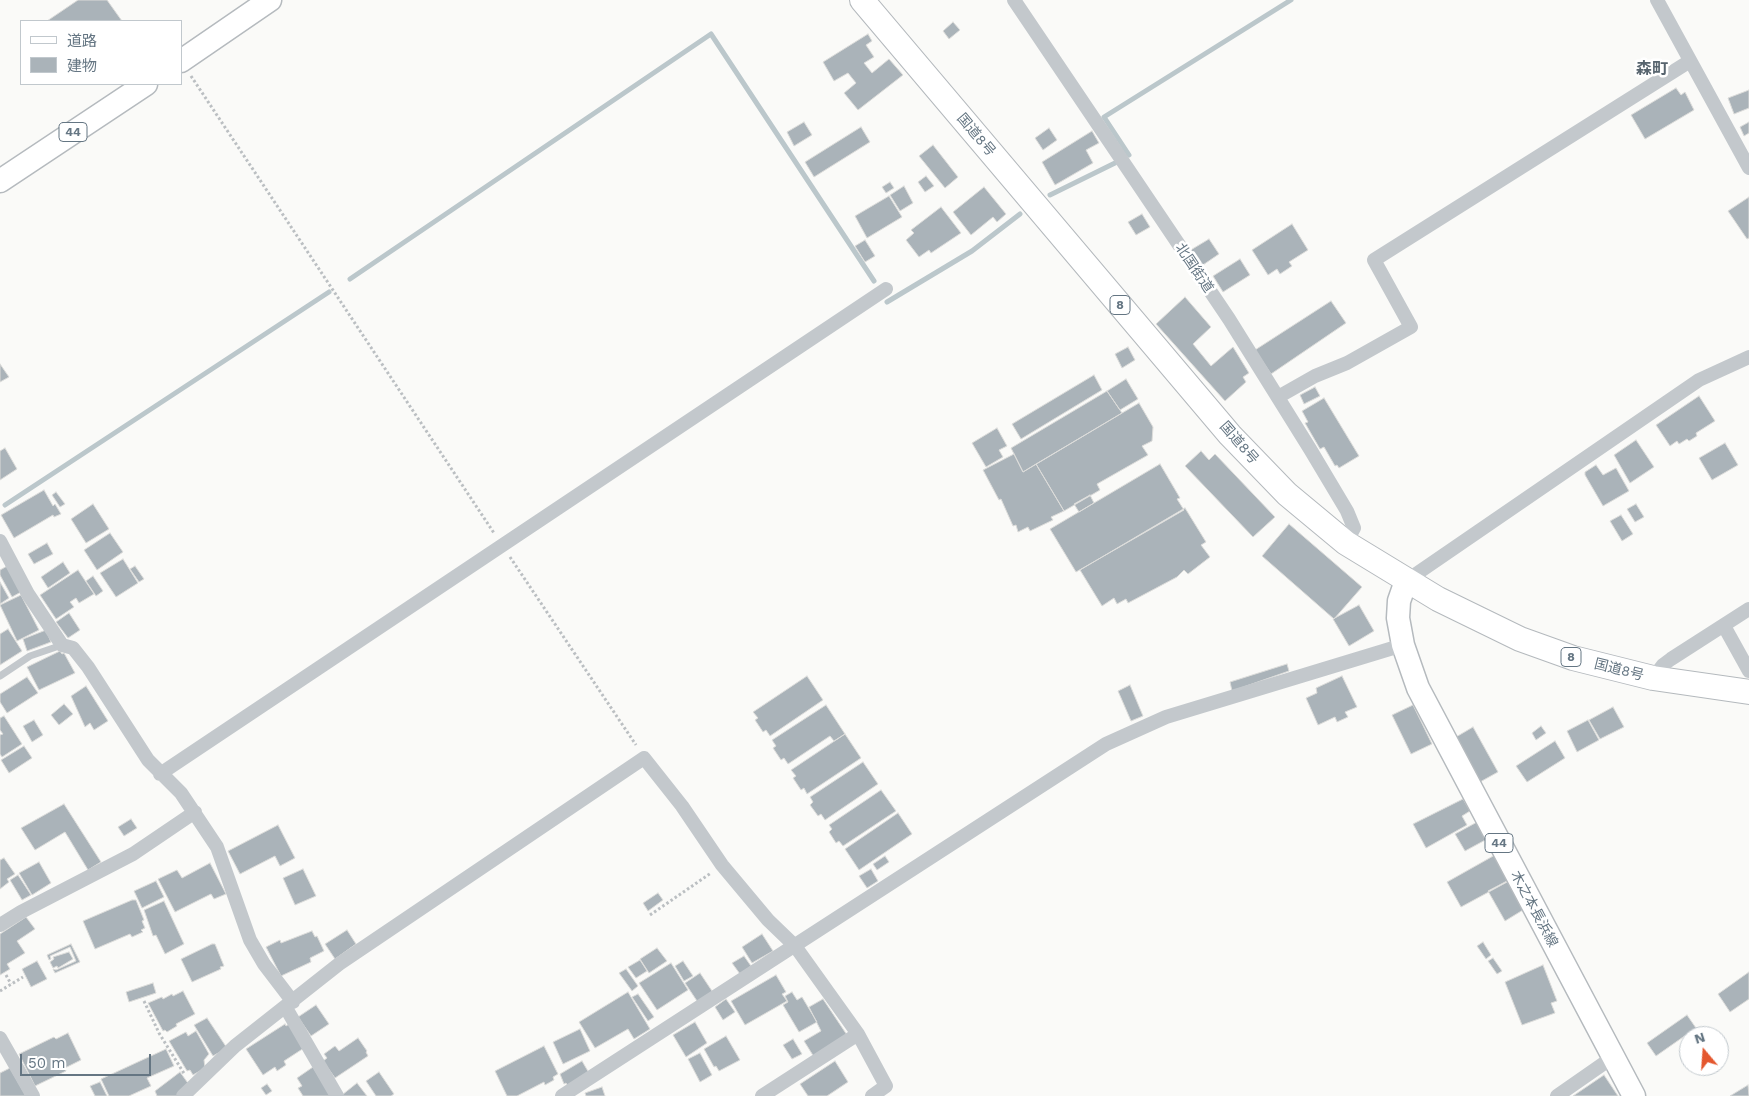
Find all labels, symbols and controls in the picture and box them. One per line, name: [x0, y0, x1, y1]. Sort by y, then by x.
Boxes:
legend: [20, 20, 182, 85]
text: 道路: [67, 32, 97, 50]
text: 建物: [67, 57, 97, 75]
district label: 森町: [1636, 59, 1668, 79]
street label: 国道8号: [953, 110, 999, 160]
road number: 44: [59, 122, 87, 142]
street label: 北国街道: [1171, 240, 1217, 296]
road number: 8: [1110, 296, 1130, 314]
street label: 国道8号: [1216, 418, 1262, 468]
road number: 8: [1561, 648, 1581, 666]
street label: 国道8号: [1592, 656, 1646, 684]
road number: 44: [1485, 834, 1513, 852]
street label: 木之本長浜線: [1507, 868, 1561, 950]
north arrow: [1679, 1026, 1729, 1076]
text: N: [1692, 1028, 1707, 1047]
scale bar: [22, 1044, 154, 1076]
text: 50 m: [28, 1054, 65, 1072]

